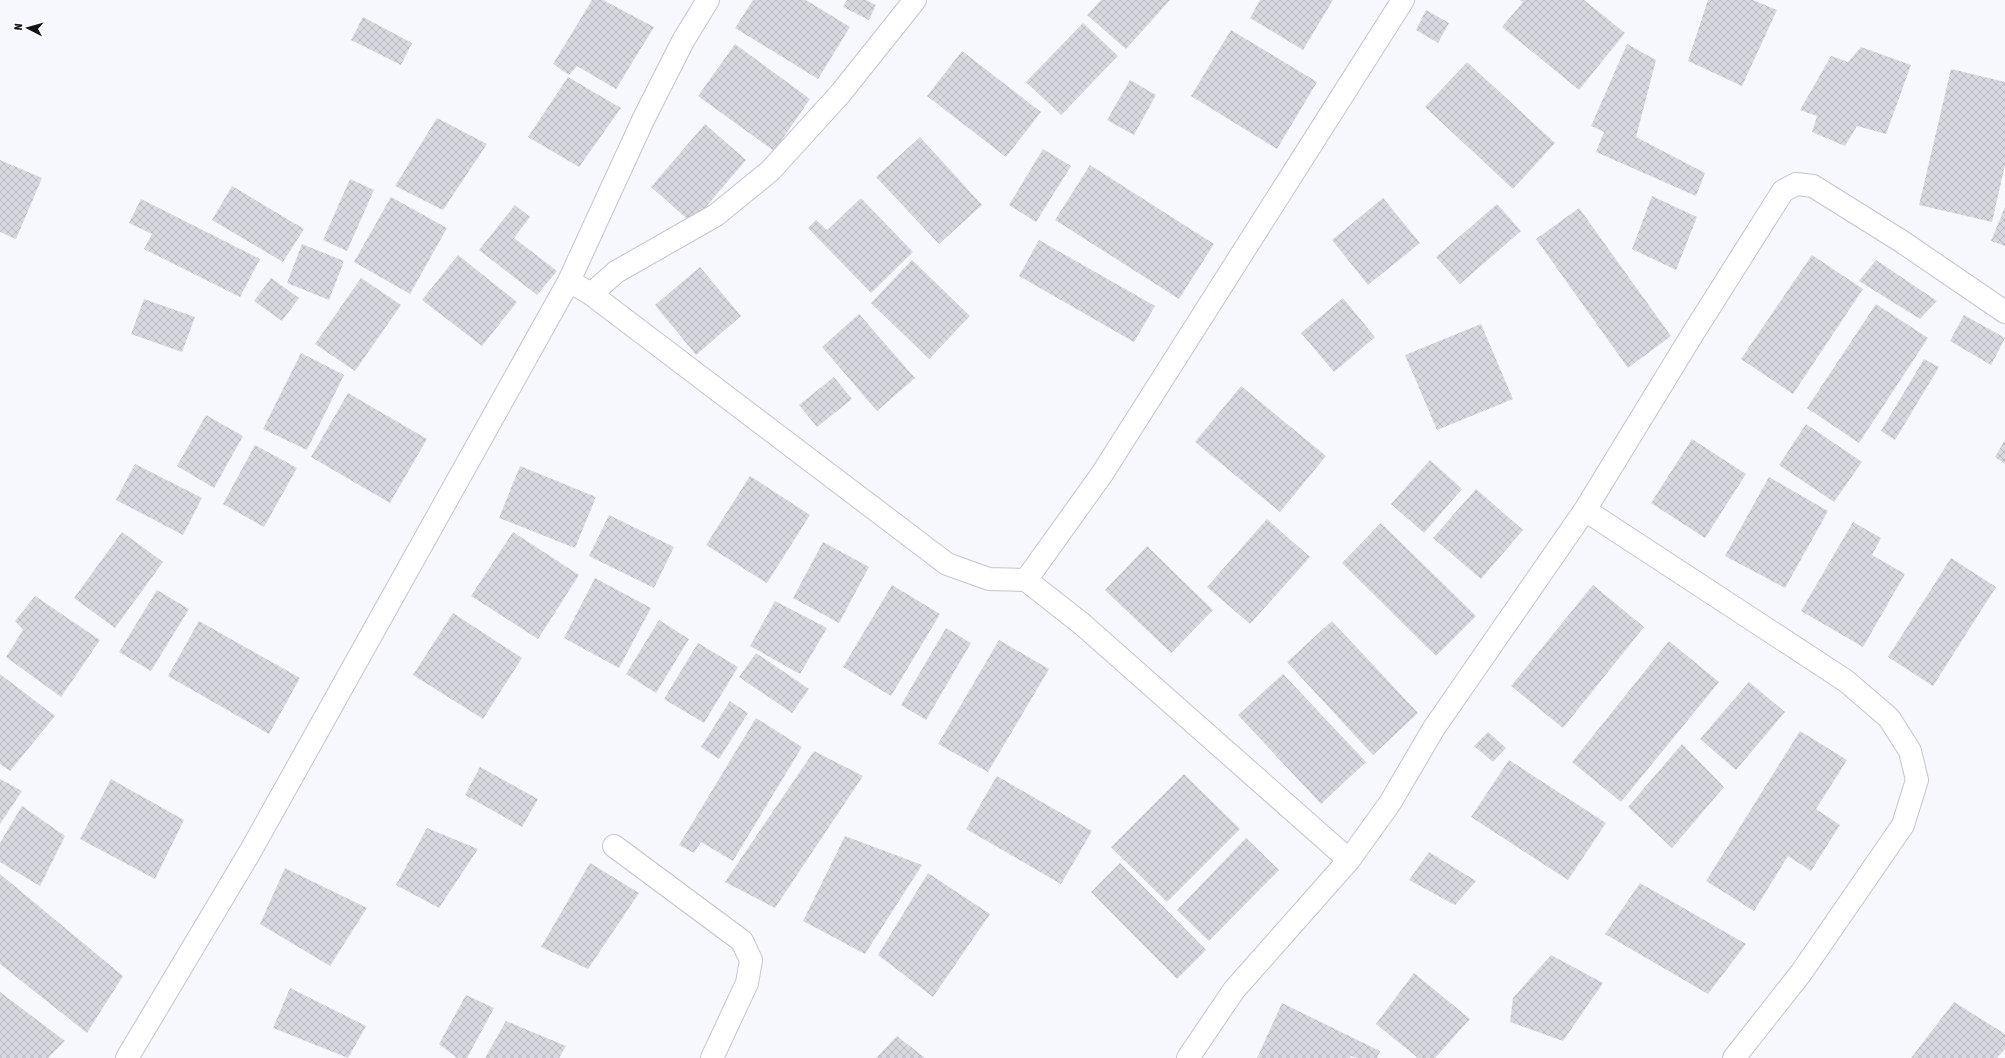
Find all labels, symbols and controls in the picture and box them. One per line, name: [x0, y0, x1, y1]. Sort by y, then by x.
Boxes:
north arrow: [8, 8, 48, 48]
text: N: [12, 23, 24, 31]

